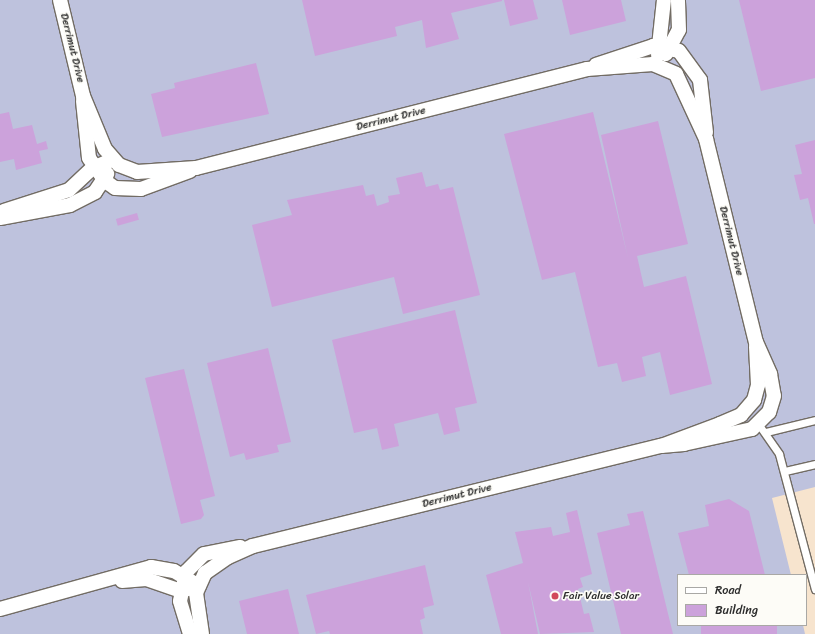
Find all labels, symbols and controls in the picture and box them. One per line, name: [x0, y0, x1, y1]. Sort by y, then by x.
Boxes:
street label: Derrimut Drive: [57, 12, 87, 84]
street label: Derrimut Drive: [355, 104, 427, 134]
street label: Derrimut Drive: [716, 205, 746, 277]
street label: Derrimut Drive: [421, 481, 493, 511]
legend: [677, 574, 807, 626]
text: Road: [715, 579, 741, 601]
place label: Fair Value Solar: [563, 589, 639, 603]
marker: Fair Value Solar: [550, 591, 560, 601]
text: Building: [715, 599, 758, 621]

